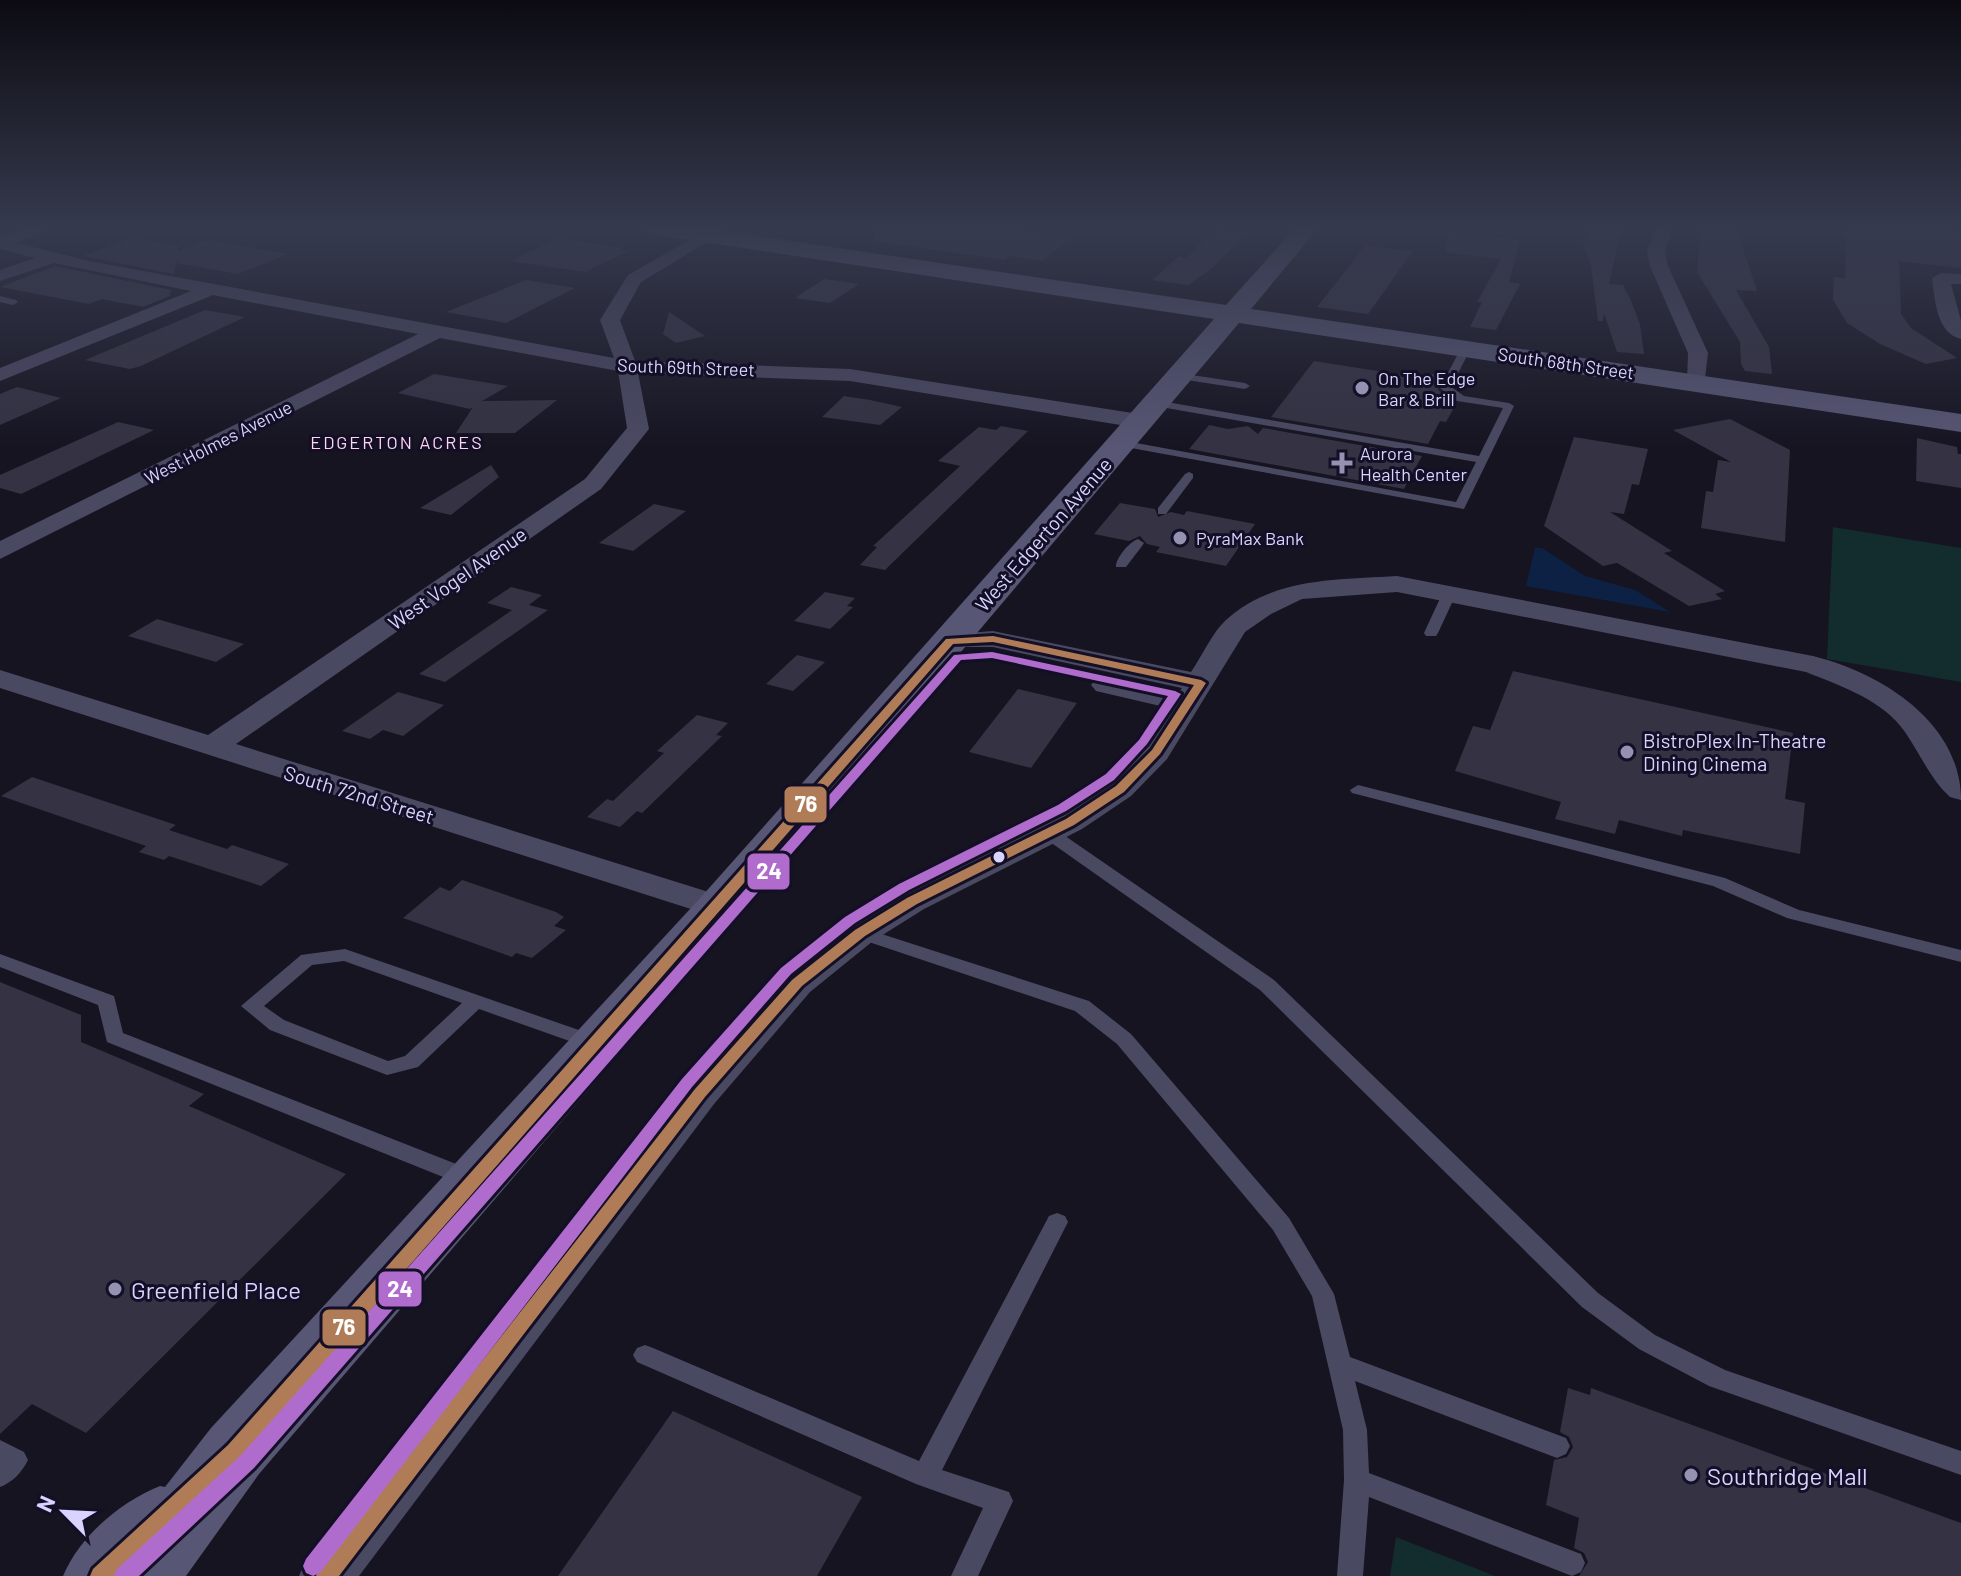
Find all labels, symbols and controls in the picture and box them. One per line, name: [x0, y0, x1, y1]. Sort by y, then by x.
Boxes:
street label: South 68th Street: [1496, 343, 1636, 383]
street label: South 69th Street: [617, 354, 755, 380]
place label: On The Edge Bar & Brill: [1378, 367, 1475, 410]
marker: On The Edge Bar & Brill: [1353, 379, 1371, 397]
street label: West Holmes Avenue: [141, 395, 295, 489]
district label: EDGERTON ACRES: [310, 431, 484, 453]
place label: Aurora Health Center: [1360, 442, 1468, 485]
street label: West Edgerton Avenue: [970, 452, 1116, 616]
marker: Aurora Health Center: [1331, 452, 1353, 474]
street label: West Vogel Avenue: [383, 521, 531, 635]
place label: PyraMax Bank: [1196, 527, 1304, 549]
marker: PyraMax Bank: [1171, 529, 1189, 547]
place label: BistroPlex In-Theatre Dining Cinema: [1643, 728, 1826, 775]
marker: BistroPlex In-Theatre Dining Cinema: [1618, 743, 1636, 761]
street label: South 72nd Street: [281, 760, 437, 828]
line badge: 76: [783, 785, 828, 824]
text: 76: [795, 790, 818, 816]
unlabelled marker: [991, 849, 1007, 865]
line badge: 24: [746, 852, 791, 891]
text: 24: [756, 857, 782, 883]
line badge: 24: [377, 1270, 423, 1308]
place label: Greenfield Place: [131, 1275, 301, 1304]
text: 24: [387, 1275, 413, 1301]
marker: Greenfield Place: [106, 1280, 124, 1298]
line badge: 76: [321, 1308, 367, 1347]
text: 76: [333, 1313, 356, 1339]
place label: Southridge Mall: [1707, 1461, 1868, 1490]
marker: Southridge Mall: [1682, 1466, 1700, 1484]
north arrow: [24, 1472, 104, 1552]
text: N: [30, 1491, 60, 1515]

